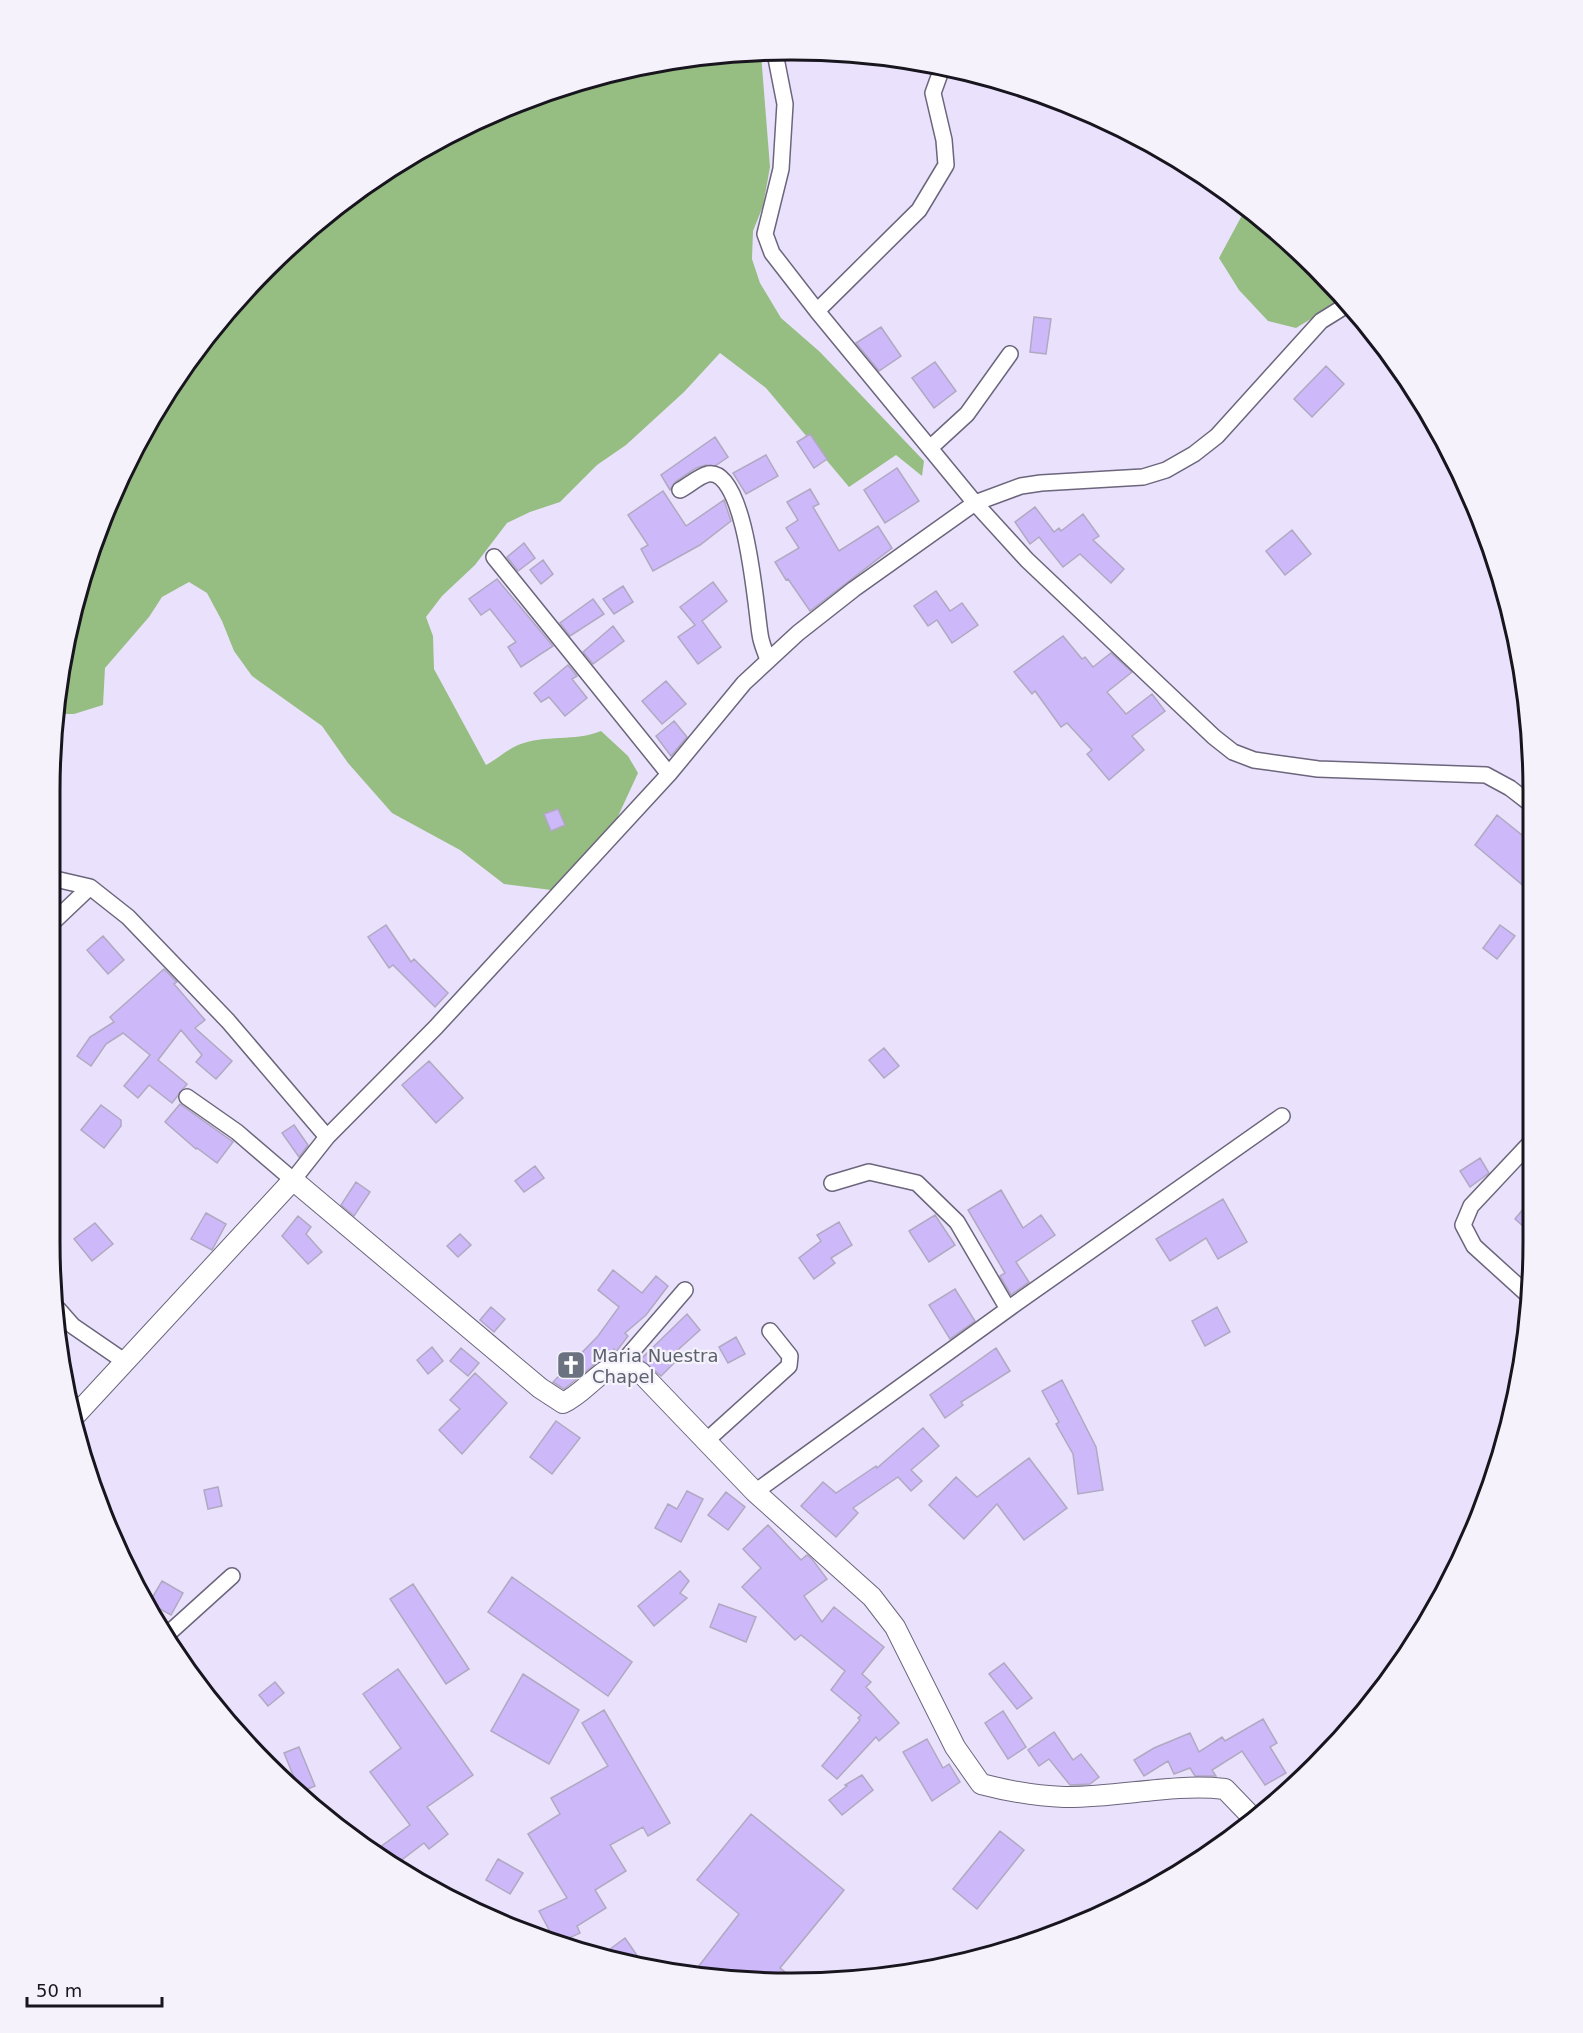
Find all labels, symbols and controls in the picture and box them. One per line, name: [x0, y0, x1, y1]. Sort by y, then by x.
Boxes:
place label: Maria Nuestra Chapel: [592, 1345, 719, 1387]
church icon: Maria Nuestra Chapel: [555, 1349, 587, 1381]
scale bar: [27, 1970, 162, 2008]
text: 50 m: [36, 1980, 82, 2001]

